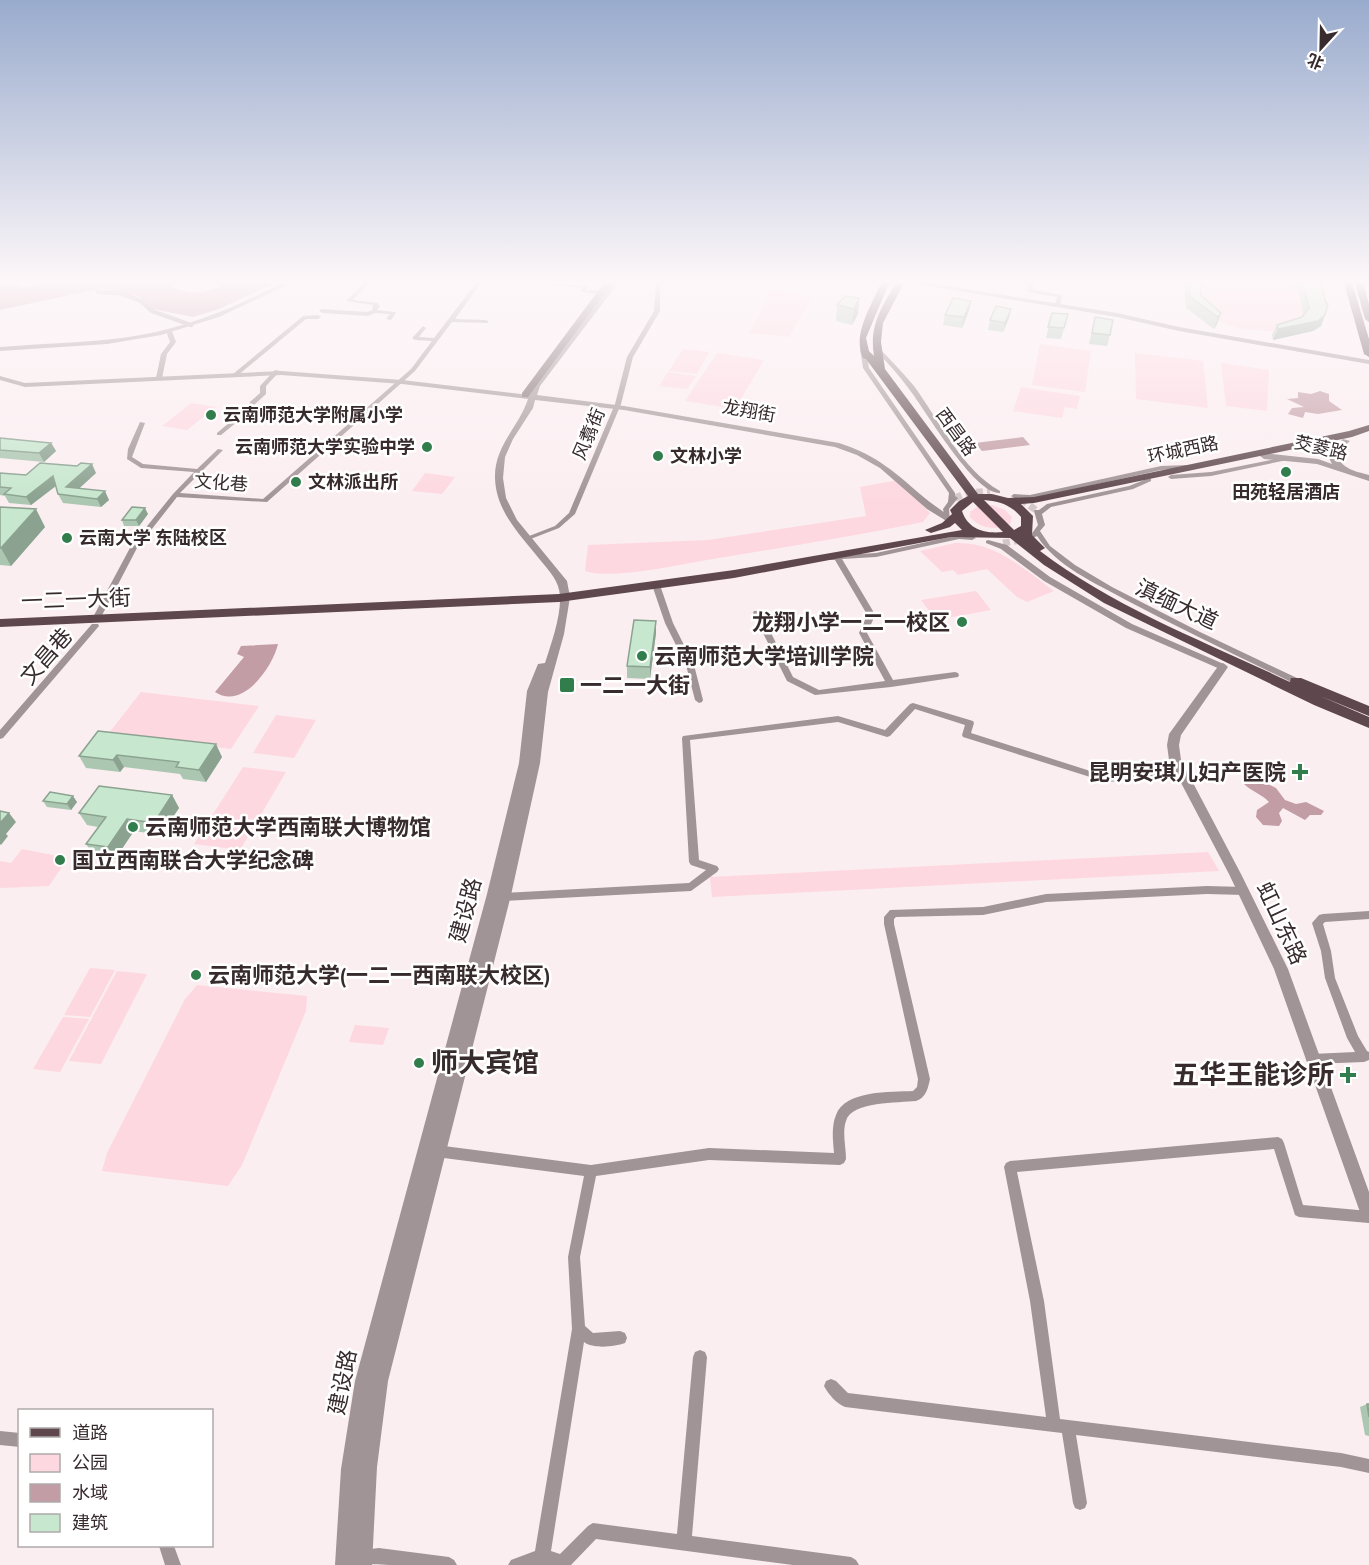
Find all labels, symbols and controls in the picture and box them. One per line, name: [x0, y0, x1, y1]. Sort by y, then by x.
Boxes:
north arrow: [1291, 18, 1351, 78]
text: 北: [1304, 50, 1327, 74]
street label: 龙翔街: [721, 394, 778, 427]
place label: 云南师范大学附属小学: [223, 403, 403, 426]
street label: 西昌路: [931, 403, 982, 460]
street label: 风翥街: [567, 404, 610, 463]
marker: 云南师范大学附属小学: [204, 408, 218, 422]
street label: 茭菱路: [1292, 430, 1350, 465]
street label: 环城西路: [1145, 431, 1221, 468]
place label: 云南师范大学实验中学: [235, 435, 415, 458]
marker: 云南师范大学实验中学: [420, 440, 434, 454]
place label: 文林小学: [670, 444, 742, 467]
marker: 文林小学: [651, 449, 665, 463]
marker: 田苑轻居酒店: [1279, 465, 1293, 479]
street label: 文化巷: [193, 469, 249, 496]
place label: 文林派出所: [308, 470, 398, 493]
marker: 文林派出所: [289, 475, 303, 489]
place label: 田苑轻居酒店: [1232, 480, 1340, 503]
place label: 云南大学 东陆校区: [79, 526, 227, 549]
marker: 云南大学 东陆校区: [60, 531, 74, 545]
street label: 滇缅大道: [1131, 573, 1223, 635]
street label: 一二一大街: [21, 583, 131, 615]
place label: 龙翔小学一二一校区: [752, 608, 950, 636]
marker: 龙翔小学一二一校区: [955, 615, 969, 629]
street label: 文昌巷: [14, 622, 78, 690]
place label: 云南师范大学培训学院: [654, 642, 874, 670]
marker: 云南师范大学培训学院: [635, 649, 649, 663]
place label: 一二一大街: [580, 671, 690, 699]
marker: 一二一大街: [558, 676, 576, 694]
place label: 昆明安琪儿妇产医院: [1088, 758, 1286, 786]
marker: 昆明安琪儿妇产医院: [1291, 763, 1309, 781]
place label: 云南师范大学西南联大博物馆: [145, 813, 431, 841]
marker: 云南师范大学西南联大博物馆: [126, 820, 140, 834]
place label: 国立西南联合大学纪念碑: [72, 846, 314, 874]
marker: 国立西南联合大学纪念碑: [53, 853, 67, 867]
street label: 建设路: [443, 874, 487, 946]
street label: 虹山东路: [1251, 877, 1313, 969]
place label: 云南师范大学(一二一西南联大校区): [208, 961, 550, 989]
marker: 云南师范大学(一二一西南联大校区): [189, 968, 203, 982]
place label: 师大宾馆: [431, 1045, 539, 1079]
marker: 师大宾馆: [412, 1056, 426, 1070]
place label: 五华王能诊所: [1172, 1057, 1334, 1091]
marker: 五华王能诊所: [1339, 1066, 1357, 1084]
street label: 建设路: [322, 1347, 362, 1417]
legend: [18, 1409, 213, 1547]
text: 道路: [72, 1421, 108, 1444]
text: 公园: [72, 1451, 108, 1474]
text: 水域: [72, 1481, 108, 1504]
text: 建筑: [72, 1511, 108, 1534]

